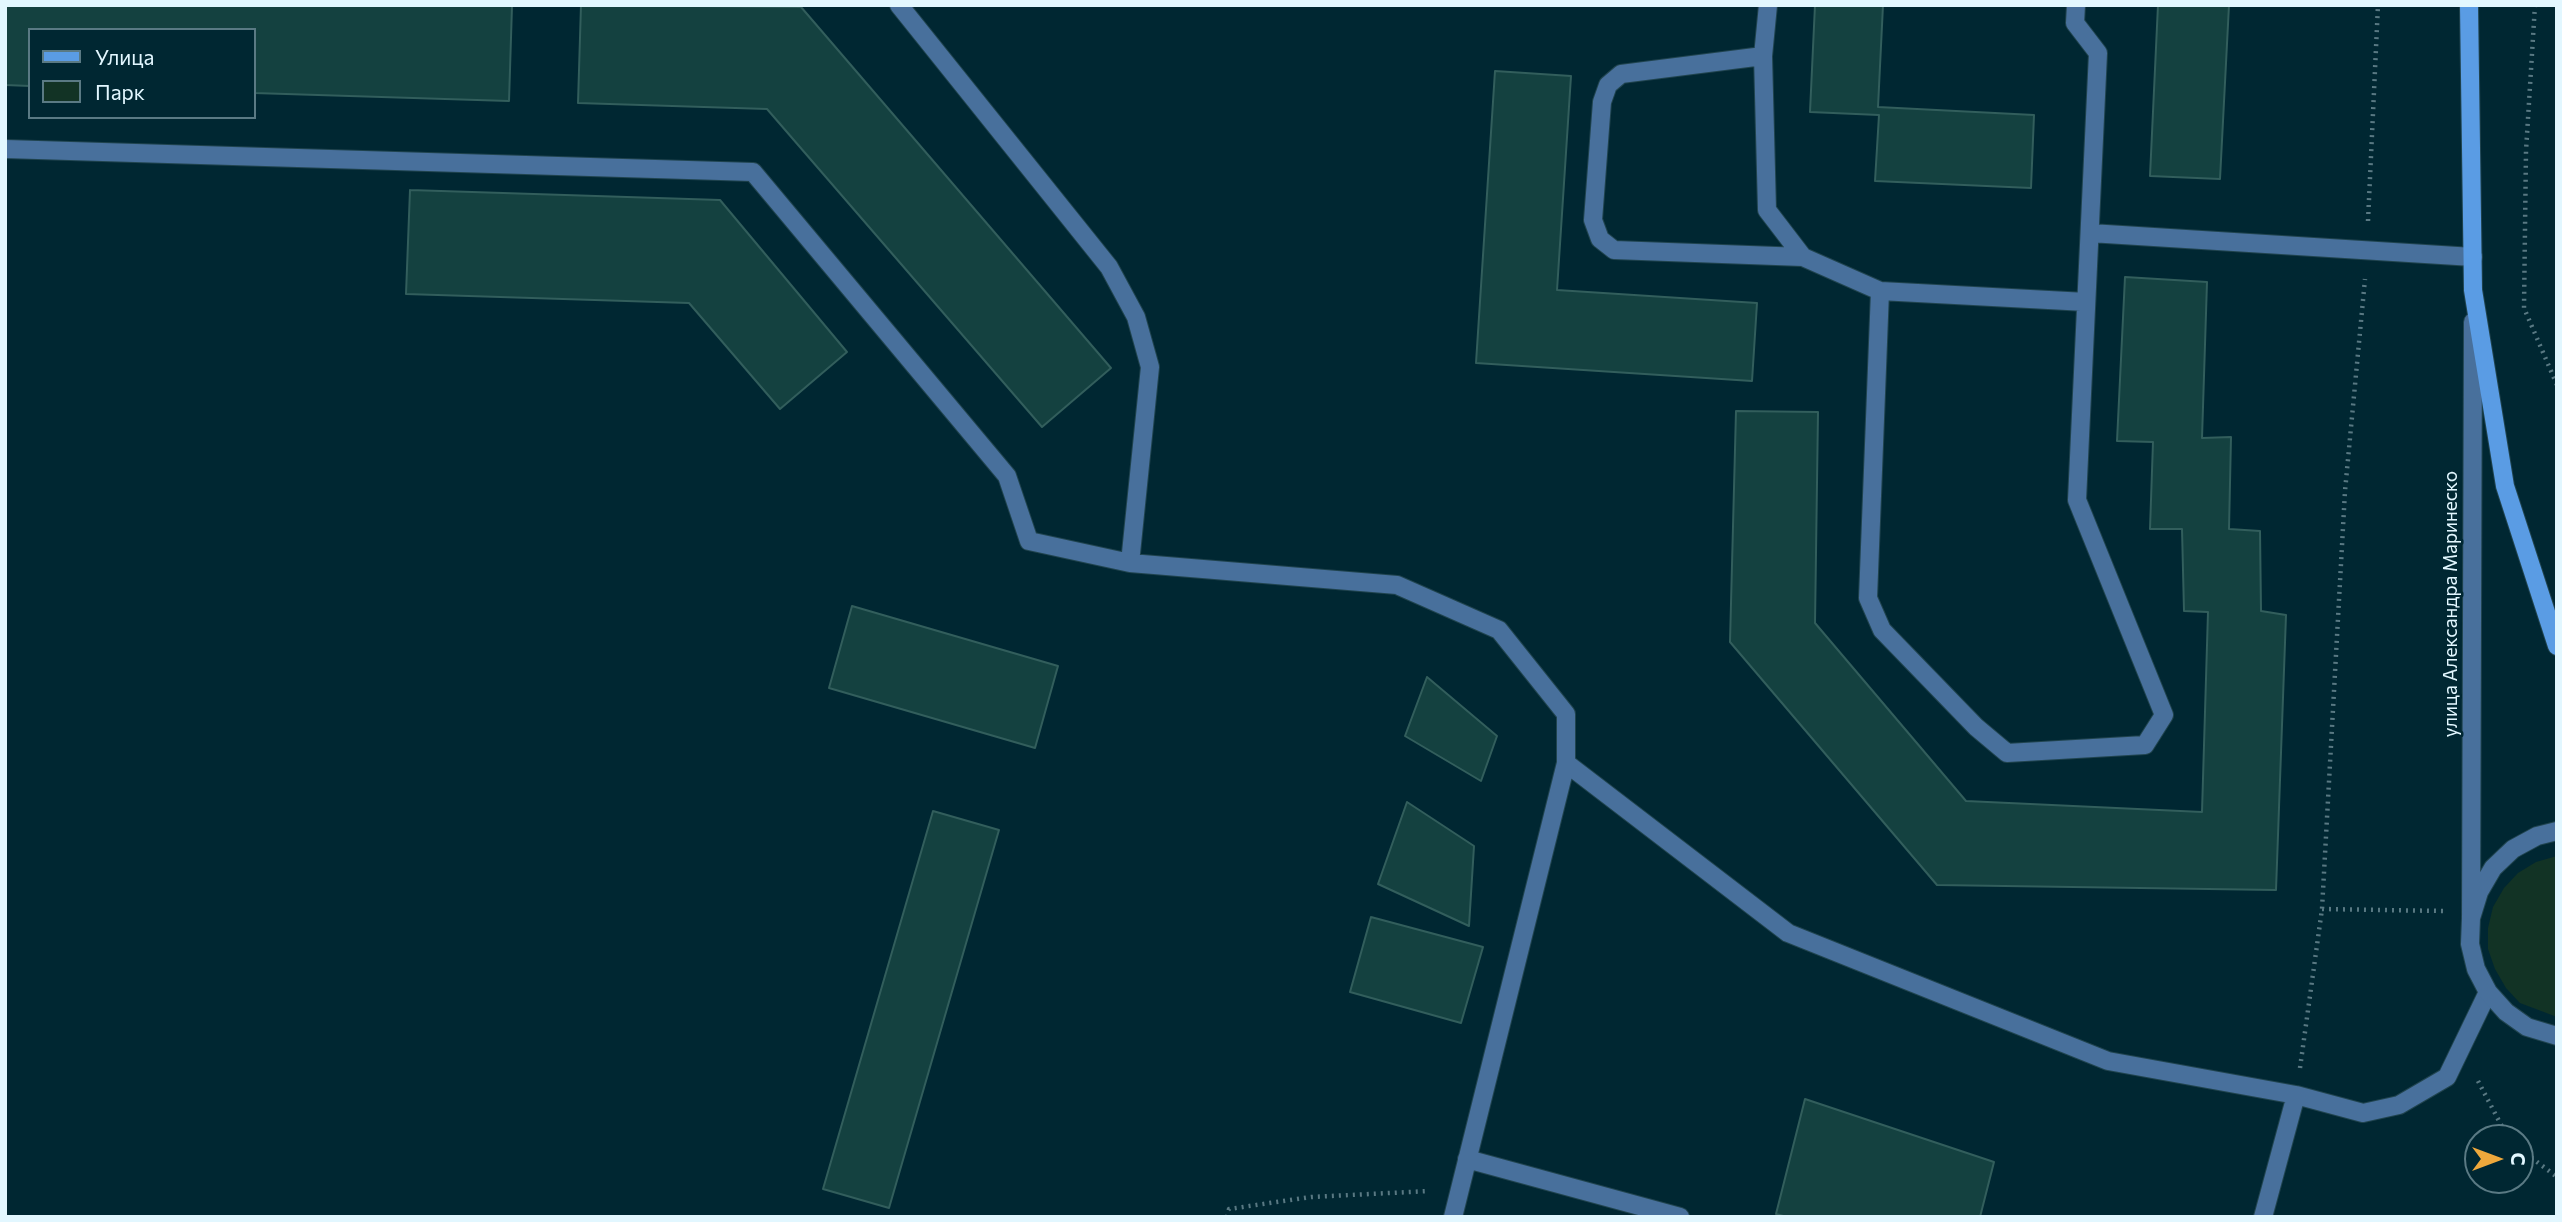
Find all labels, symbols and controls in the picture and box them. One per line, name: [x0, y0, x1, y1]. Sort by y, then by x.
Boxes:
legend: [28, 28, 256, 119]
text: Улица: [95, 44, 154, 69]
text: Парк: [95, 79, 145, 104]
street label: улица Александра Маринеско: [2440, 471, 2462, 737]
north arrow: [2464, 1124, 2534, 1194]
text: С: [2507, 1153, 2530, 1166]

